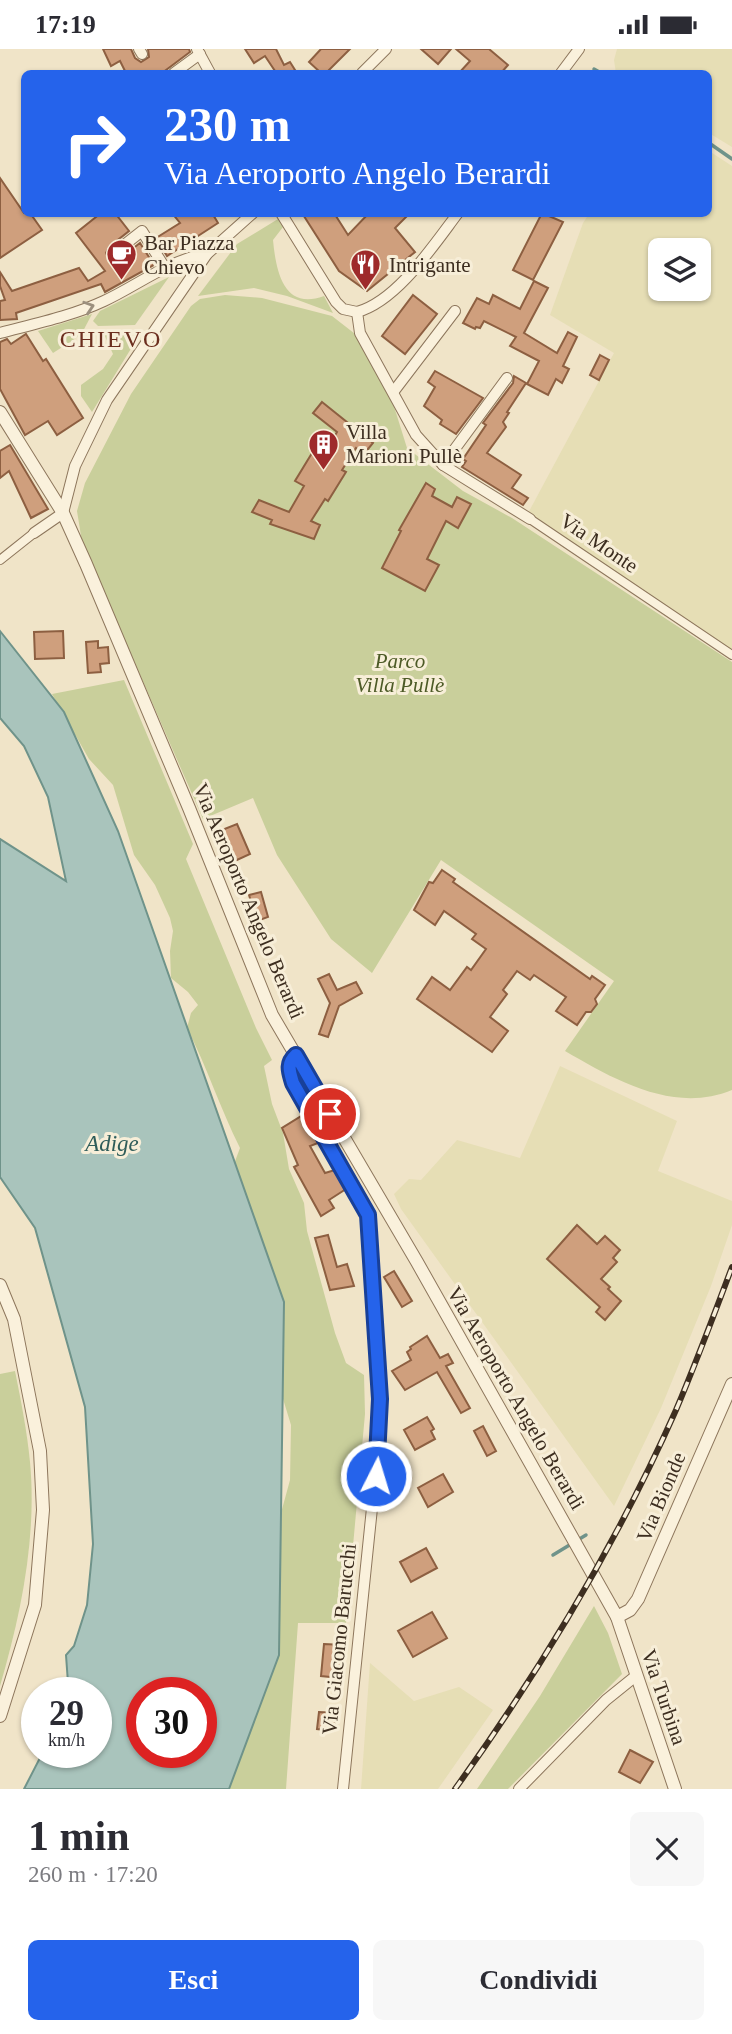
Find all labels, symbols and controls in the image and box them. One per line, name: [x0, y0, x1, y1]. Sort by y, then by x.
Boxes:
text: 17:19: [35, 10, 96, 39]
text: 230 m: [164, 97, 291, 152]
icon: right: [49, 98, 140, 189]
text: Via Aeroporto Angelo Berardi: [164, 155, 550, 191]
place label: Bar Piazza Chievo: [144, 231, 235, 279]
cafe icon: Bar Piazza Chievo: [104, 238, 138, 282]
map controls: [648, 238, 711, 301]
button: layers: [648, 238, 711, 301]
restaurant icon: Intrigante: [349, 248, 383, 292]
place label: Intrigante: [389, 253, 471, 277]
one-way arrow: [82, 300, 94, 315]
district label: CHIEVO: [60, 326, 162, 352]
place label: Villa Marioni Pullè: [346, 420, 462, 468]
building icon: Villa Marioni Pullè: [306, 427, 340, 471]
street label: Via Monte: [555, 508, 643, 578]
park label: Parco Villa Pullè: [356, 649, 444, 697]
street label: Via Aeroporto Angelo Berardi: [188, 780, 310, 1023]
pin: [300, 1084, 360, 1144]
icon: arrive: [311, 1095, 349, 1133]
water label: Adige: [83, 1131, 139, 1156]
street label: Via Aeroporto Angelo Berardi: [442, 1282, 590, 1514]
position arrow: [339, 1439, 413, 1513]
street label: Via Bionde: [631, 1449, 691, 1545]
street label: Via Giacomo Barucchi: [317, 1542, 361, 1736]
street label: Via Turbina: [636, 1646, 692, 1749]
speed limit sign: 30: [126, 1677, 217, 1768]
text: 29: [49, 1694, 84, 1733]
text: km/h: [48, 1730, 85, 1750]
button: close: [630, 1812, 704, 1886]
text: 1 min: [28, 1813, 130, 1859]
text: 260 m · 17:20: [28, 1862, 158, 1887]
button: Esci: [28, 1940, 359, 2020]
button: Condividi: [373, 1940, 704, 2020]

